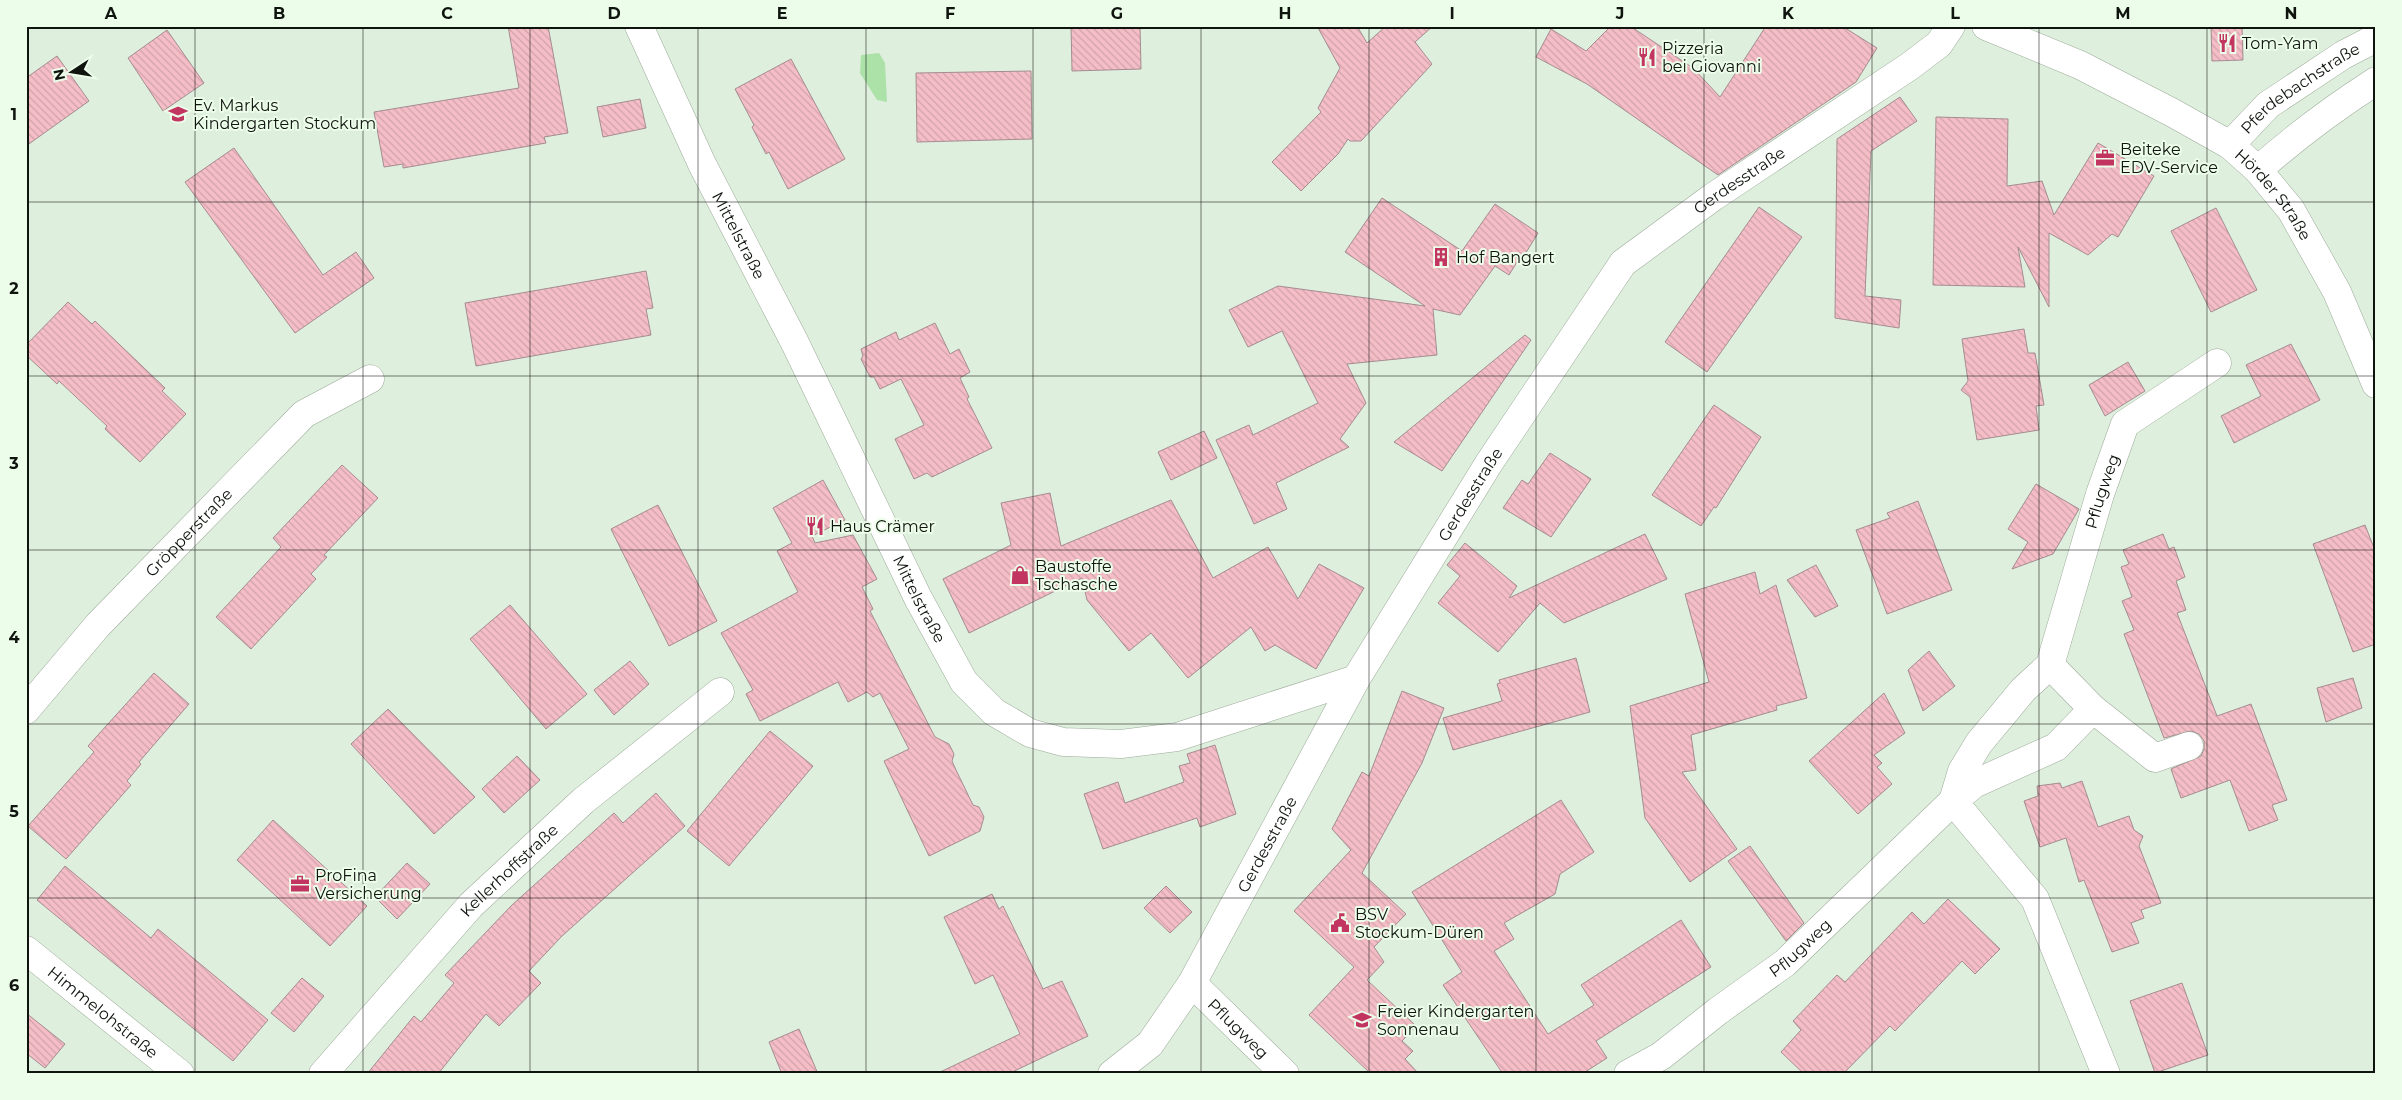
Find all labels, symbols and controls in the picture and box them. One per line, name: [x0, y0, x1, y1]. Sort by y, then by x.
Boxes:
text: A: [104, 4, 118, 23]
text: B: [273, 4, 285, 23]
text: C: [441, 4, 453, 23]
text: D: [607, 4, 621, 23]
text: E: [777, 4, 787, 23]
text: F: [945, 4, 955, 23]
text: G: [1111, 4, 1123, 23]
text: H: [1279, 4, 1291, 23]
text: I: [1449, 4, 1455, 23]
text: J: [1615, 4, 1624, 23]
text: K: [1782, 4, 1795, 23]
text: L: [1950, 4, 1960, 23]
text: M: [2115, 4, 2131, 23]
text: N: [2285, 4, 2297, 23]
restaurant icon: Tom-Yam: [2216, 32, 2238, 54]
place label: Tom-Yam: [2242, 34, 2318, 53]
place label: Pizzeria bei Giovanni: [1662, 39, 1761, 76]
street label: Pferdebachstraße: [2237, 39, 2363, 138]
restaurant icon: Pizzeria bei Giovanni: [1636, 46, 1658, 68]
north arrow: [48, 48, 98, 98]
text: N: [49, 67, 69, 82]
place label: Ev. Markus Kindergarten Stockum: [193, 96, 376, 133]
school or university icon: Ev. Markus Kindergarten Stockum: [167, 103, 189, 125]
text: 1: [11, 105, 17, 124]
place label: Beiteke EDV-Service: [2120, 140, 2218, 177]
street label: Gerdesstraße: [1690, 143, 1789, 218]
street label: Hörder Straße: [2231, 145, 2315, 244]
office icon: Beiteke EDV-Service: [2094, 147, 2116, 169]
street label: Mittelstraße: [708, 189, 769, 282]
building icon: Hof Bangert: [1430, 246, 1452, 268]
place label: Hof Bangert: [1456, 248, 1555, 267]
text: 2: [9, 279, 19, 298]
street label: Gerdesstraße: [1434, 444, 1507, 545]
street label: Pflugweg: [2081, 452, 2123, 531]
text: 3: [8, 454, 19, 473]
street label: Gröpperstraße: [141, 484, 236, 581]
restaurant icon: Haus Crämer: [804, 515, 826, 537]
place label: Haus Crämer: [830, 517, 935, 536]
street label: Mittelstraße: [889, 552, 950, 646]
place label: Baustoffe Tschasche: [1035, 557, 1118, 594]
shop icon: Baustoffe Tschasche: [1009, 564, 1031, 586]
text: 4: [8, 628, 20, 647]
street label: Gerdesstraße: [1234, 793, 1301, 896]
text: 5: [9, 802, 19, 821]
street label: Kellerhoffstraße: [456, 820, 562, 921]
place label: ProFina Versicherung: [315, 866, 422, 903]
office icon: ProFina Versicherung: [289, 873, 311, 895]
place label: BSV Stockum-Düren: [1355, 905, 1484, 942]
public building icon: BSV Stockum-Düren: [1329, 912, 1351, 934]
street label: Pflugweg: [1766, 915, 1835, 981]
street label: Himmelohstraße: [44, 962, 162, 1063]
text: 6: [9, 976, 19, 995]
street label: Pflugweg: [1204, 995, 1272, 1063]
place label: Freier Kindergarten Sonnenau: [1377, 1002, 1534, 1039]
school or university icon: Freier Kindergarten Sonnenau: [1351, 1009, 1373, 1031]

